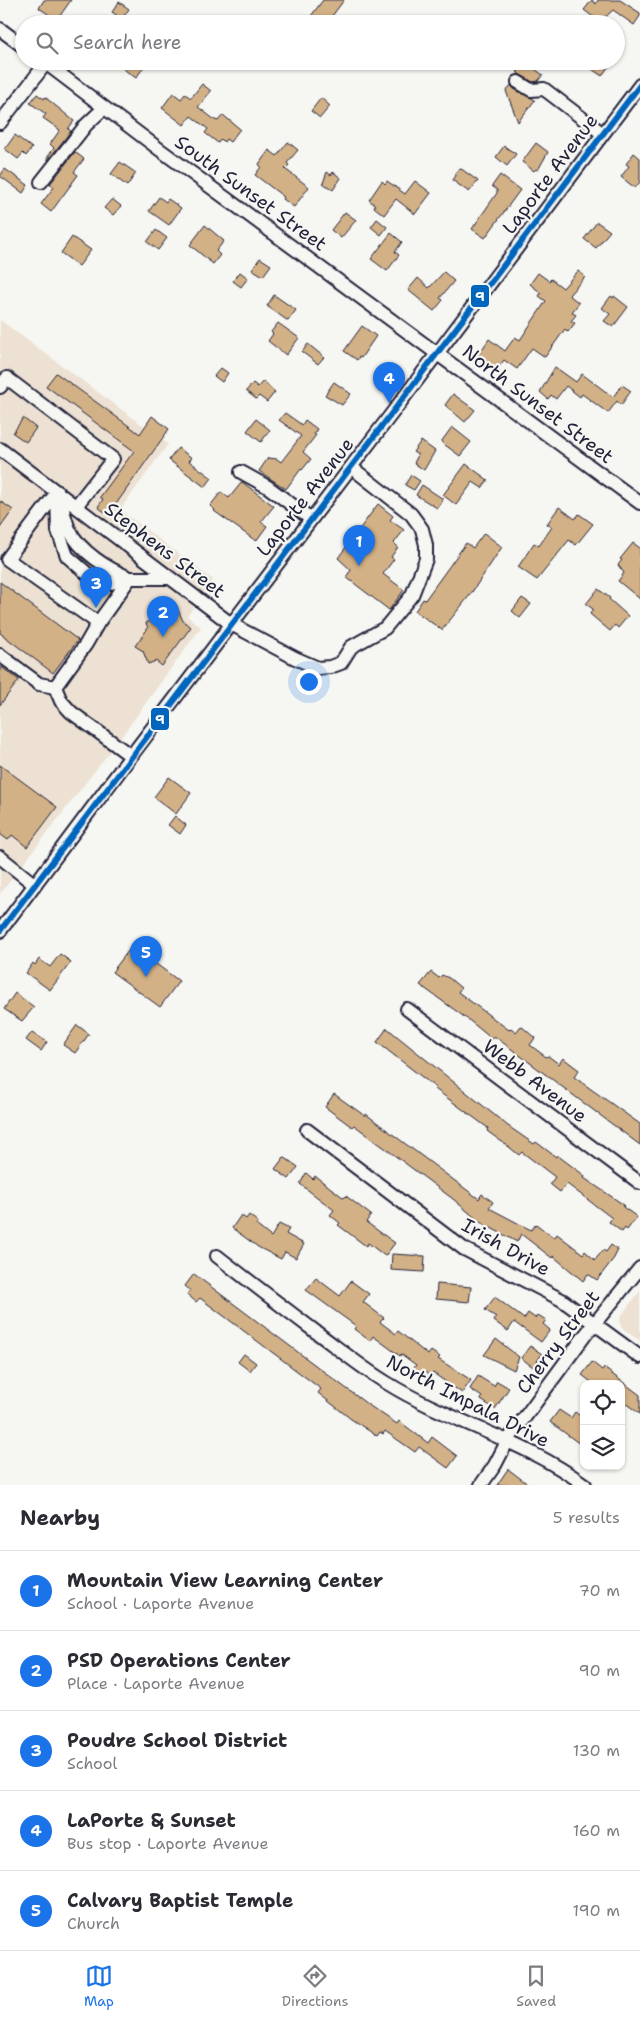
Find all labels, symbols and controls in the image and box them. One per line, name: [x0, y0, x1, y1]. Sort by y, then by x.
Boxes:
search box: [15, 15, 625, 70]
icon: search: [33, 29, 61, 57]
text: Search here: [73, 30, 182, 55]
street label: Laporte Avenue: [497, 109, 603, 239]
street label: South Sunset Street: [170, 129, 332, 257]
line badge: 9: [470, 284, 490, 308]
text: 9: [475, 287, 485, 305]
street label: North Sunset Street: [457, 339, 619, 469]
pin: 4: [373, 362, 405, 403]
street label: Laporte Avenue: [251, 432, 359, 562]
street label: Stephens Street: [100, 496, 230, 604]
pin: 1: [343, 525, 375, 566]
pin: 3: [80, 567, 112, 608]
pin: 2: [147, 596, 179, 637]
your location: [296, 669, 322, 695]
line badge: 9: [150, 707, 170, 731]
text: 9: [155, 710, 165, 728]
pin: 5: [130, 936, 162, 977]
street label: Webb Avenue: [478, 1034, 592, 1128]
street label: Irish Drive: [457, 1212, 555, 1282]
street label: Cherry Street: [511, 1285, 605, 1399]
street label: North Impala Drive: [382, 1349, 554, 1453]
map controls: [580, 1380, 625, 1470]
button: locate: [580, 1380, 625, 1425]
button: layers: [580, 1425, 625, 1470]
text: Nearby: [20, 1504, 100, 1532]
text: 5 results: [553, 1507, 620, 1528]
text: Mountain View Learning Center: [67, 1568, 383, 1593]
text: 1: [32, 1580, 40, 1601]
text: 70 m: [579, 1580, 620, 1601]
text: School · Laporte Avenue: [67, 1593, 254, 1614]
text: PSD Operations Center: [67, 1648, 291, 1673]
text: 2: [30, 1660, 42, 1681]
text: 90 m: [579, 1660, 620, 1681]
text: Place · Laporte Avenue: [67, 1673, 245, 1694]
text: Poudre School District: [67, 1728, 287, 1753]
text: 3: [30, 1740, 42, 1761]
text: 130 m: [573, 1740, 620, 1761]
text: School: [67, 1753, 117, 1774]
text: LaPorte & Sunset: [67, 1808, 236, 1833]
text: 4: [30, 1820, 42, 1841]
text: 160 m: [573, 1820, 620, 1841]
text: Bus stop · Laporte Avenue: [67, 1833, 269, 1854]
text: Calvary Baptist Temple: [67, 1888, 293, 1913]
text: 5: [31, 1900, 41, 1921]
text: 190 m: [573, 1900, 620, 1921]
text: Church: [67, 1913, 120, 1934]
tab: Map: [84, 1962, 114, 2010]
tab: Directions: [282, 1962, 348, 2010]
tab: Saved: [516, 1962, 556, 2010]

